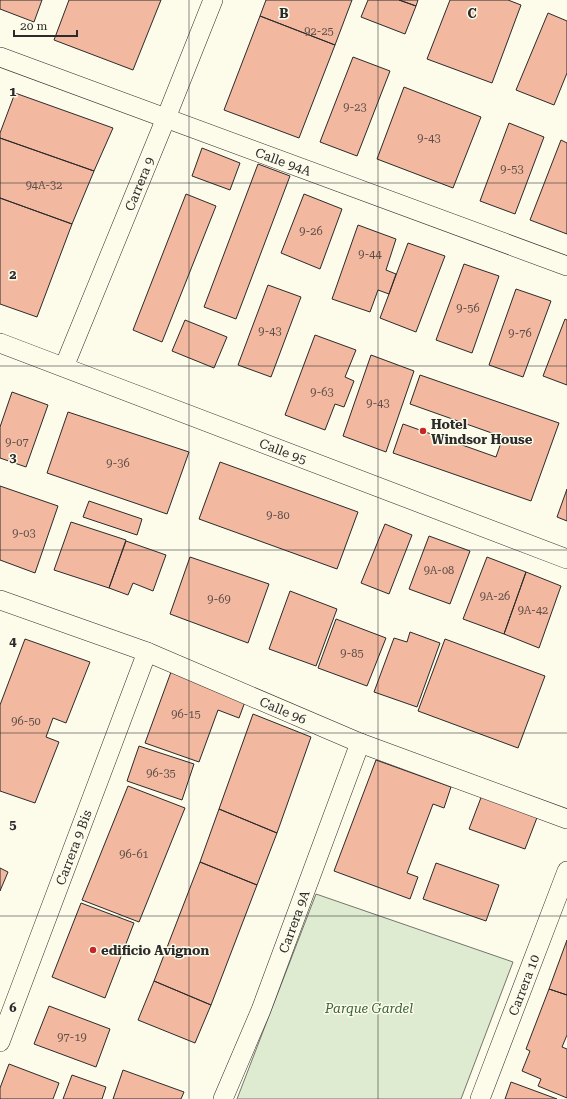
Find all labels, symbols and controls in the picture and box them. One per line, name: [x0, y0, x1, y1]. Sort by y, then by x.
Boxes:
text: B: [279, 6, 289, 21]
text: C: [467, 6, 477, 21]
scale bar: [14, 12, 77, 38]
text: 20 m: [20, 19, 47, 33]
house number: 92-25: [304, 25, 334, 38]
text: 1: [9, 84, 17, 99]
house number: 9-23: [343, 101, 367, 114]
house number: 9-43: [417, 132, 441, 145]
street label: Calle 94A: [253, 145, 313, 179]
street label: Carrera 9: [122, 155, 157, 213]
house number: 9-53: [500, 163, 524, 176]
house number: 94A-32: [26, 179, 62, 192]
house number: 9-26: [299, 225, 323, 238]
house number: 9-44: [358, 248, 382, 261]
text: 2: [9, 267, 17, 282]
house number: 9-56: [456, 302, 480, 315]
house number: 9-43: [258, 325, 282, 338]
house number: 9-76: [508, 327, 532, 340]
house number: 9-63: [310, 386, 334, 399]
house number: 9-43: [366, 397, 390, 410]
place label: Hotel Windsor House: [431, 417, 533, 447]
marker: Hotel Windsor House: [418, 426, 428, 436]
house number: 9-07: [5, 436, 29, 449]
street label: Calle 95: [257, 436, 309, 467]
text: 3: [9, 450, 17, 465]
house number: 9-36: [106, 457, 130, 470]
house number: 9-80: [266, 509, 290, 522]
house number: 9-03: [12, 527, 36, 540]
house number: 9A-08: [424, 564, 454, 577]
house number: 9A-26: [480, 590, 510, 603]
house number: 9-69: [207, 593, 231, 606]
house number: 9A-42: [518, 604, 548, 617]
text: 4: [9, 634, 17, 649]
house number: 9-85: [340, 647, 364, 660]
street label: Calle 96: [257, 694, 309, 727]
house number: 96-15: [171, 708, 201, 721]
house number: 96-50: [11, 715, 41, 728]
house number: 96-35: [146, 767, 176, 780]
street label: Carrera 9 Bis: [53, 808, 95, 887]
text: 5: [9, 817, 17, 832]
house number: 96-61: [119, 848, 149, 861]
street label: Carrera 9A: [276, 888, 313, 955]
place label: edificio Avignon: [101, 943, 209, 958]
marker: edificio Avignon: [88, 945, 98, 955]
street label: Carrera 10: [506, 953, 542, 1018]
text: 6: [9, 1000, 17, 1015]
park label: Parque Gardel: [324, 1001, 413, 1016]
house number: 97-19: [57, 1031, 87, 1044]

